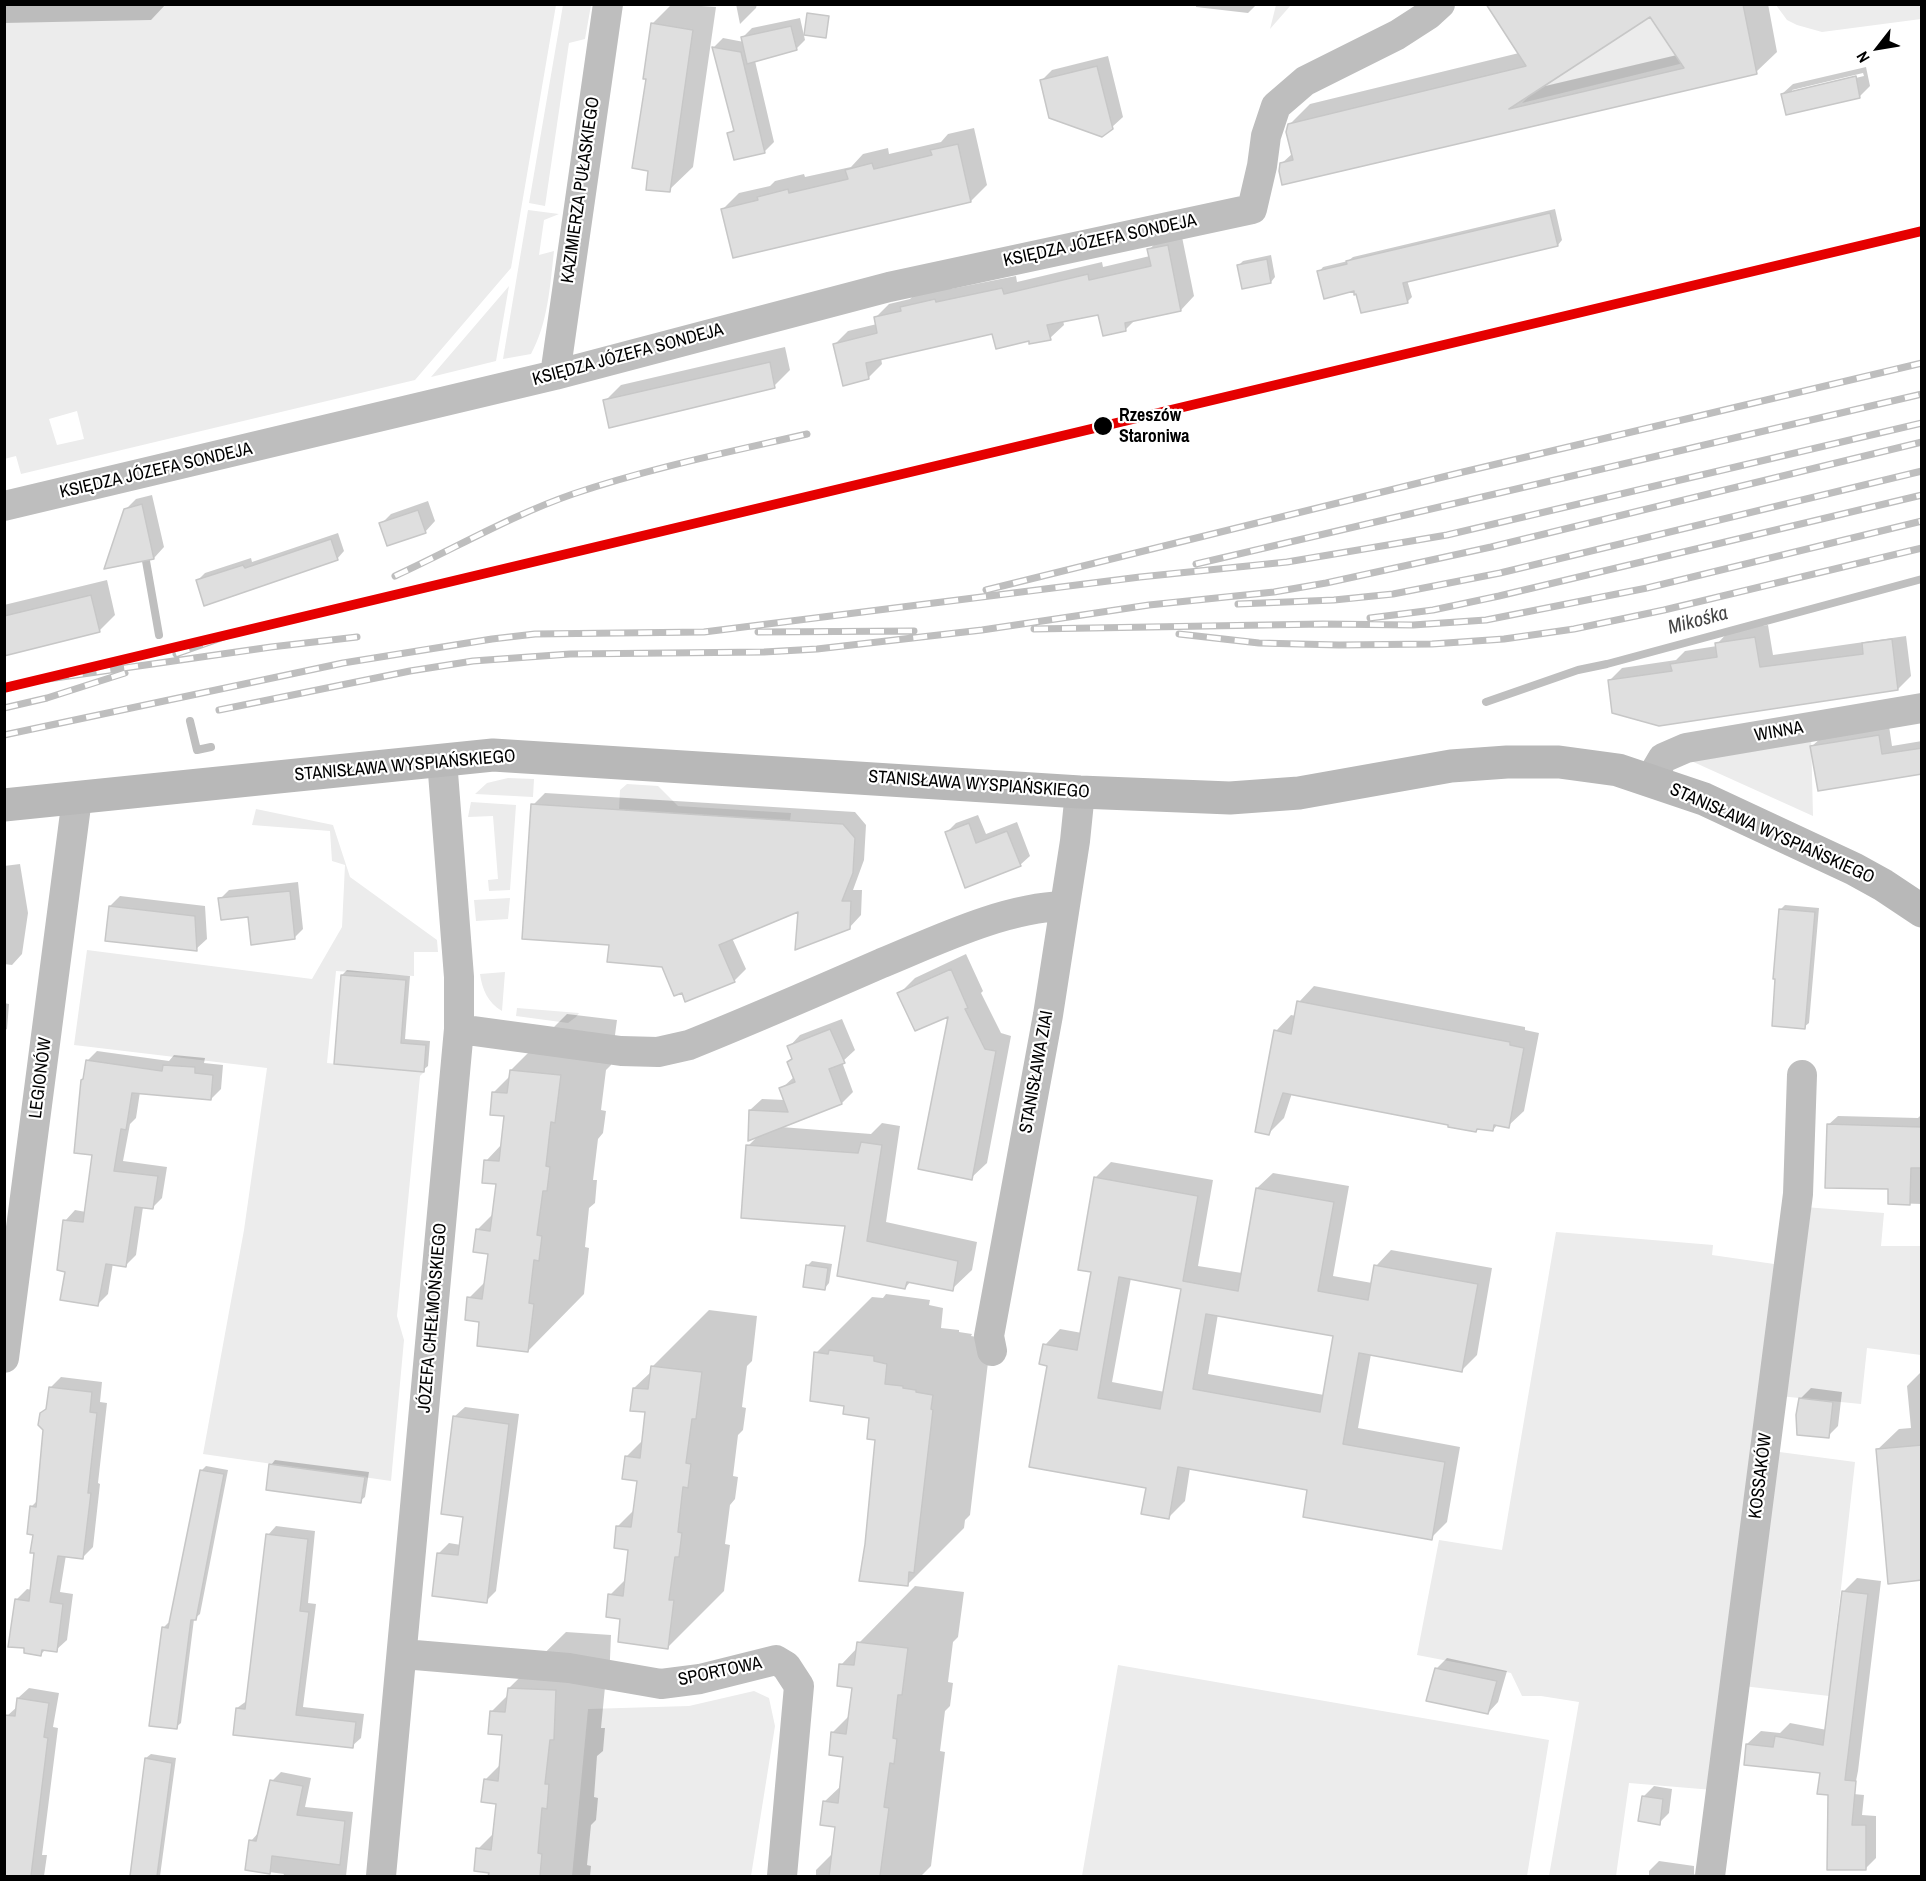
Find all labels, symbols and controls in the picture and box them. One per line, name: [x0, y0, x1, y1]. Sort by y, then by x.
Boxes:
north arrow: [1848, 18, 1908, 78]
text: N: [1851, 48, 1874, 67]
street label: KAZIMIERZA PUŁASKIEGO: [557, 95, 605, 285]
street label: KSIĘDZA JÓZEFA SONDEJA: [1001, 210, 1199, 272]
street label: KSIĘDZA JÓZEFA SONDEJA: [530, 319, 726, 391]
place label: Rzeszów Staroniwa: [1119, 405, 1190, 448]
marker: Rzeszów Staroniwa: [1092, 415, 1114, 437]
street label: KSIĘDZA JÓZEFA SONDEJA: [58, 438, 254, 504]
water label: Mikośka: [1665, 602, 1731, 640]
street label: WINNA: [1753, 717, 1805, 747]
street label: STANISŁAWA WYSPIAŃSKIEGO: [294, 746, 516, 786]
street label: STANISŁAWA WYSPIAŃSKIEGO: [868, 766, 1090, 804]
street label: STANISŁAWA WYSPIAŃSKIEGO: [1666, 779, 1878, 889]
street label: STANISŁAWA ZIAI: [1016, 1009, 1058, 1135]
street label: LEGIONÓW: [25, 1036, 57, 1120]
street label: JÓZEFA CHEŁMOŃSKIEGO: [414, 1222, 452, 1414]
street label: KOSSAKÓW: [1745, 1432, 1777, 1520]
street label: SPORTOWA: [676, 1653, 764, 1691]

